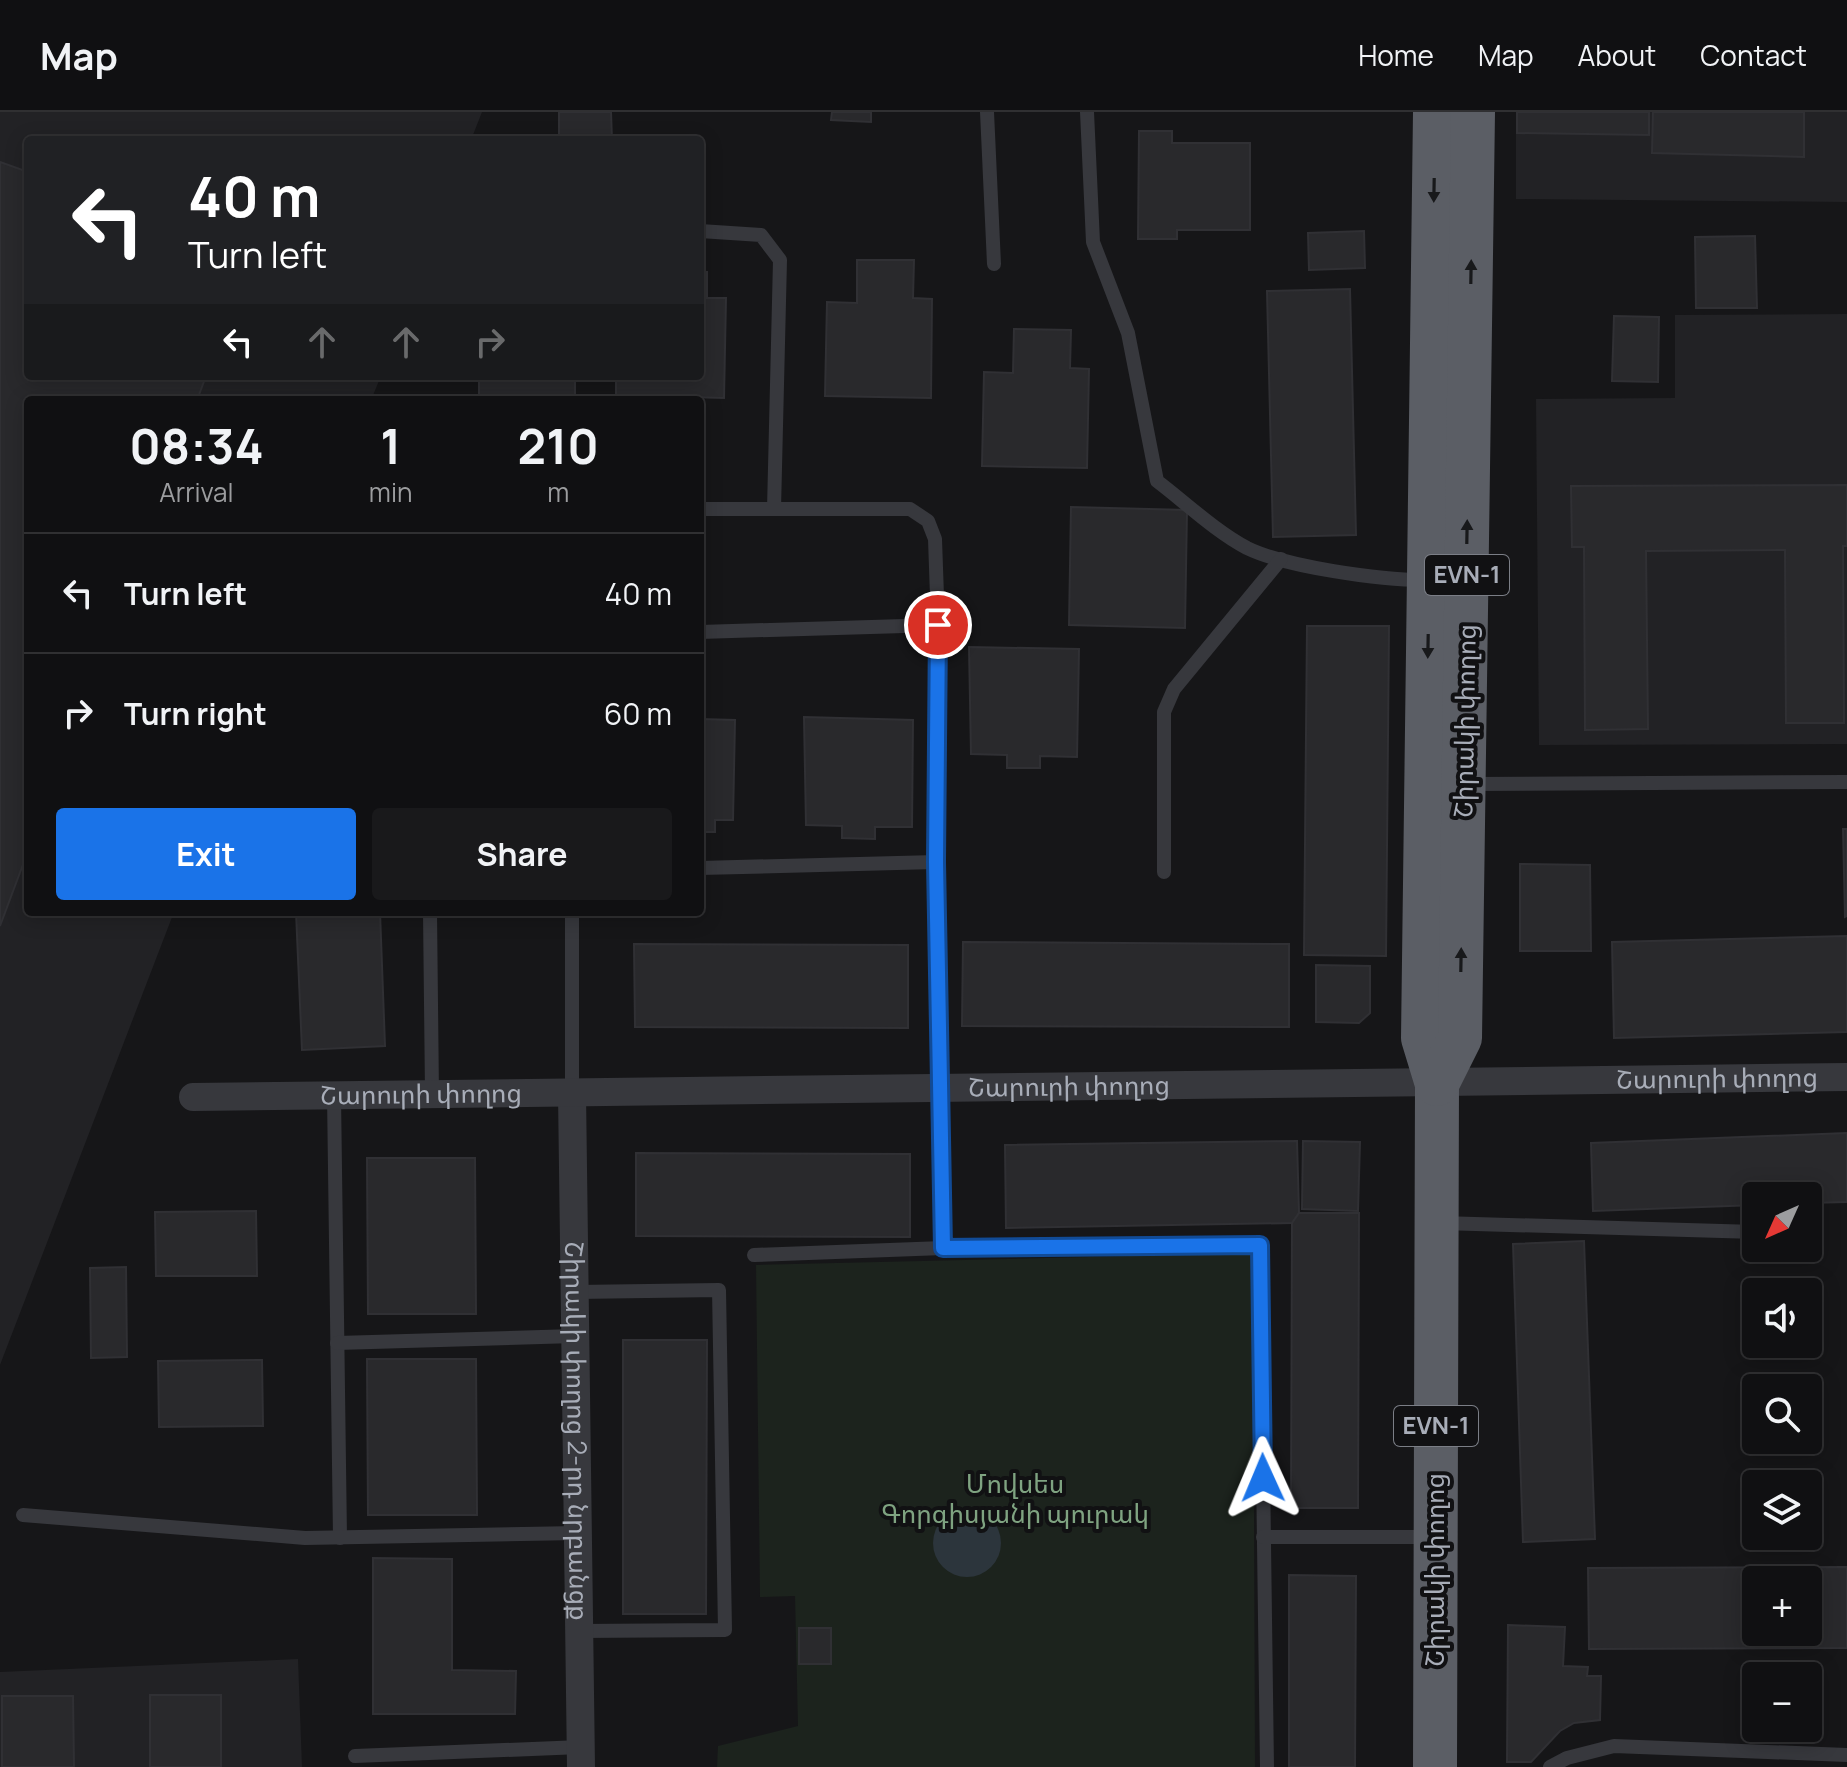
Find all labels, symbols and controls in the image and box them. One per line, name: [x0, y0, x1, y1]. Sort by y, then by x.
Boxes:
text: Map: [40, 29, 118, 81]
text: Home: [1358, 36, 1434, 74]
text: Map: [1478, 36, 1534, 74]
text: About: [1578, 36, 1656, 74]
text: Contact: [1700, 36, 1807, 74]
text: 40 m: [188, 157, 320, 234]
icon: left: [56, 168, 160, 272]
one-way arrow: [1428, 178, 1440, 203]
text: Turn left: [188, 230, 327, 279]
one-way arrow: [1465, 259, 1477, 284]
icon: left: [216, 320, 260, 364]
icon: ahead: [300, 320, 344, 364]
icon: ahead: [384, 320, 428, 364]
icon: right: [468, 320, 512, 364]
text: 08:34: [129, 413, 264, 478]
text: 1: [380, 413, 401, 478]
text: 210: [518, 413, 599, 478]
text: Arrival: [159, 474, 234, 510]
text: min: [369, 474, 412, 510]
text: m: [547, 474, 569, 510]
one-way arrow: [1461, 519, 1473, 544]
road number: EVN-1: [1425, 555, 1509, 595]
icon: left: [56, 571, 100, 615]
text: Turn left: [124, 573, 247, 614]
text: 40 m: [605, 573, 672, 614]
pin: [904, 591, 972, 659]
icon: arrive: [916, 603, 960, 647]
street label: Շիրակի փողոց: [1444, 624, 1484, 818]
one-way arrow: [1422, 634, 1434, 659]
icon: right: [56, 691, 100, 735]
text: Turn right: [124, 693, 267, 734]
text: 60 m: [604, 693, 672, 734]
button: Exit: [56, 808, 356, 900]
button: Share: [372, 808, 672, 900]
one-way arrow: [1455, 947, 1467, 972]
street label: Շարուրի փողոց: [1616, 1058, 1818, 1097]
street label: Շարուրի փողոց: [968, 1066, 1170, 1105]
street label: Շարուրի փողոց: [320, 1074, 522, 1112]
north arrow: [1742, 1182, 1822, 1262]
map controls: [1742, 1182, 1822, 1742]
street label: Շիրակի փողոց 2-րդ նրբանցք: [557, 1241, 598, 1621]
button: sound: [1742, 1278, 1822, 1358]
button: search: [1742, 1374, 1822, 1454]
road number: EVN-1: [1394, 1406, 1478, 1446]
position arrow: [1221, 1436, 1305, 1520]
park label: Մովսես Գորգիսյանի պուրակ: [881, 1465, 1149, 1531]
button: layers: [1742, 1470, 1822, 1550]
street label: Շիրակի փողոց: [1416, 1473, 1452, 1667]
button: +: [1742, 1566, 1822, 1646]
button: −: [1742, 1662, 1822, 1742]

